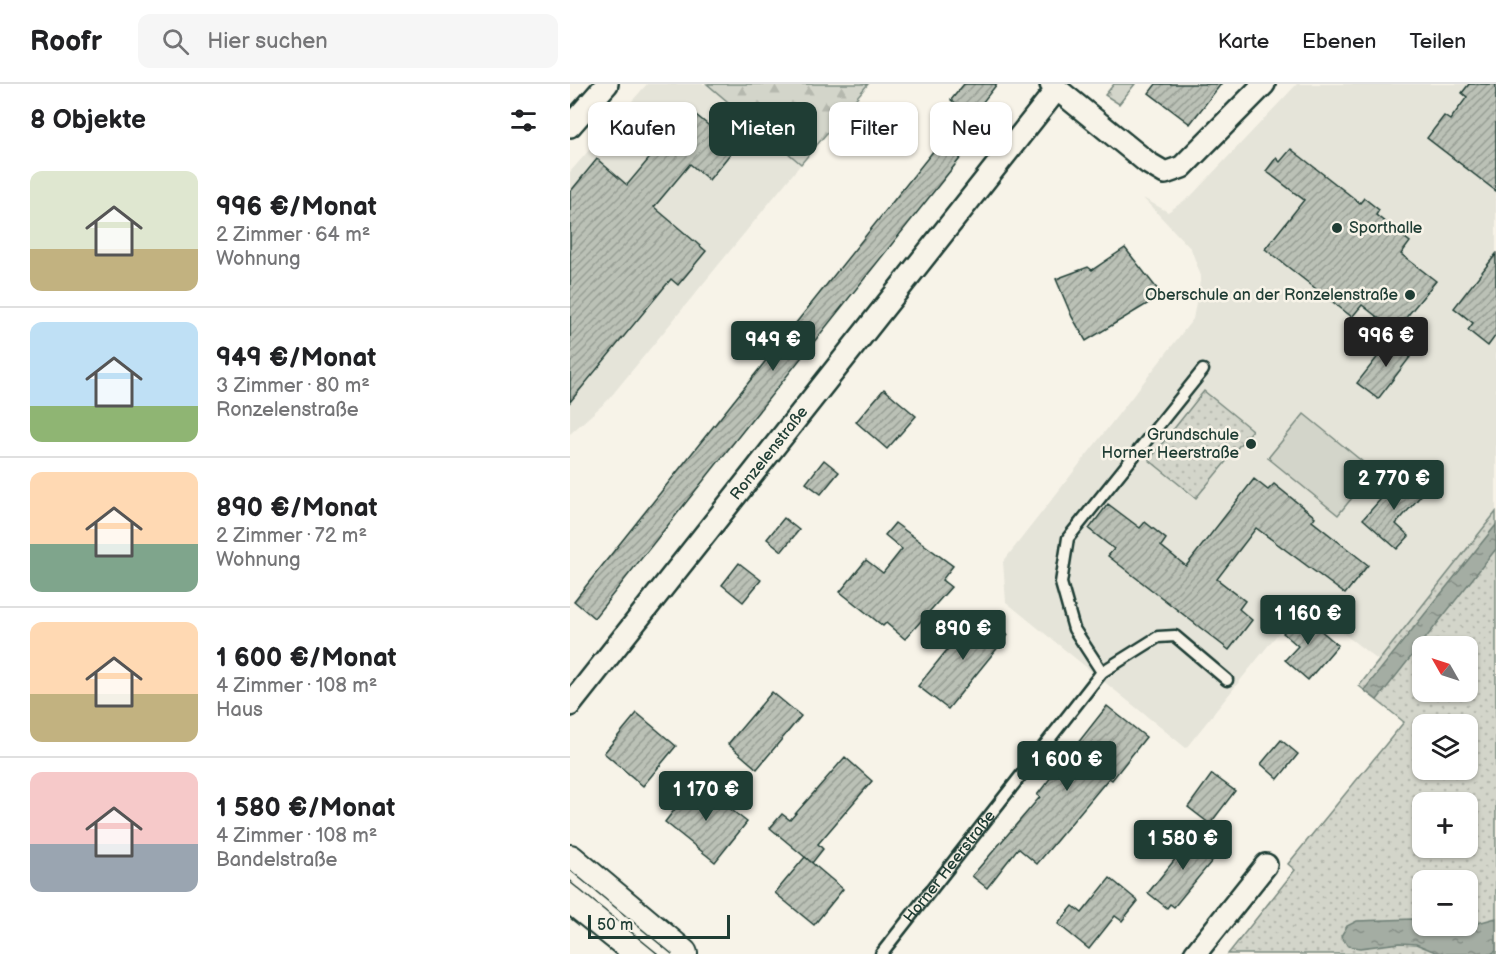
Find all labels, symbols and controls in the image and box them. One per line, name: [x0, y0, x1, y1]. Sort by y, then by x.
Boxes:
search box: [138, 14, 558, 68]
text: Roofr: [30, 25, 102, 58]
icon: search: [159, 25, 192, 58]
text: Hier suchen: [207, 28, 328, 55]
text: Karte: [1218, 29, 1269, 54]
text: Ebenen: [1302, 29, 1376, 54]
text: Teilen: [1409, 29, 1466, 54]
chip: Kaufen: [588, 102, 697, 156]
chip: Mieten: [709, 102, 817, 156]
chip: Filter: [829, 102, 918, 156]
chip: Neu: [930, 102, 1012, 156]
icon: filters: [507, 104, 540, 137]
text: 8 Objekte: [30, 105, 146, 136]
text: 996 €/Monat: [216, 192, 377, 223]
icon: home: [78, 195, 150, 267]
place label: Sporthalle: [1349, 219, 1423, 238]
marker: Sporthalle: [1330, 221, 1344, 235]
text: 2 Zimmer · 64 m²: [216, 223, 370, 247]
text: Wohnung: [216, 247, 301, 271]
place label: Oberschule an der Ronzelenstraße: [1145, 286, 1399, 305]
marker: Oberschule an der Ronzelenstraße: [1403, 288, 1417, 302]
pin: 996 €: [1344, 317, 1428, 368]
pin: 949 €: [731, 321, 815, 372]
text: 996 €: [1358, 324, 1414, 348]
text: 949 €: [745, 328, 801, 352]
text: 949 €/Monat: [216, 343, 376, 374]
icon: home: [78, 346, 150, 418]
text: 3 Zimmer · 80 m²: [216, 374, 370, 398]
text: Ronzelenstraße: [216, 398, 359, 422]
street label: Ronzelenstraße: [726, 402, 812, 504]
place label: Grundschule Horner Heerstraße: [1102, 426, 1240, 463]
marker: Grundschule Horner Heerstraße: [1244, 437, 1258, 451]
pin: 2 770 €: [1339, 460, 1449, 511]
text: 2 770 €: [1358, 467, 1430, 491]
text: 890 €/Monat: [216, 493, 377, 524]
icon: home: [78, 496, 150, 568]
text: 2 Zimmer · 72 m²: [216, 524, 367, 548]
text: Wohnung: [216, 548, 301, 572]
pin: 1 160 €: [1253, 595, 1363, 646]
text: 1 160 €: [1274, 602, 1342, 626]
pin: 890 €: [921, 610, 1005, 661]
text: 890 €: [935, 617, 991, 641]
north arrow: [1412, 636, 1478, 702]
map controls: [1412, 636, 1478, 936]
text: 1 600 €/Monat: [216, 643, 397, 674]
icon: home: [78, 646, 150, 718]
text: 4 Zimmer · 108 m²: [216, 674, 377, 698]
text: Haus: [216, 698, 263, 722]
button: layers: [1412, 714, 1478, 780]
pin: 1 600 €: [1012, 741, 1122, 792]
text: 1 600 €: [1031, 748, 1103, 772]
pin: 1 170 €: [651, 771, 761, 822]
text: 1 170 €: [673, 778, 739, 802]
button: +: [1412, 792, 1478, 858]
text: 1 580 €/Monat: [216, 793, 395, 824]
icon: home: [78, 796, 150, 868]
street label: Horner Heerstraße: [900, 806, 1000, 927]
pin: 1 580 €: [1128, 820, 1238, 871]
text: 4 Zimmer · 108 m²: [216, 824, 377, 848]
text: 1 580 €: [1148, 827, 1218, 851]
text: Bandelstraße: [216, 848, 337, 872]
button: −: [1412, 870, 1478, 936]
scale bar: [588, 912, 730, 940]
text: 50 m: [597, 916, 633, 935]

